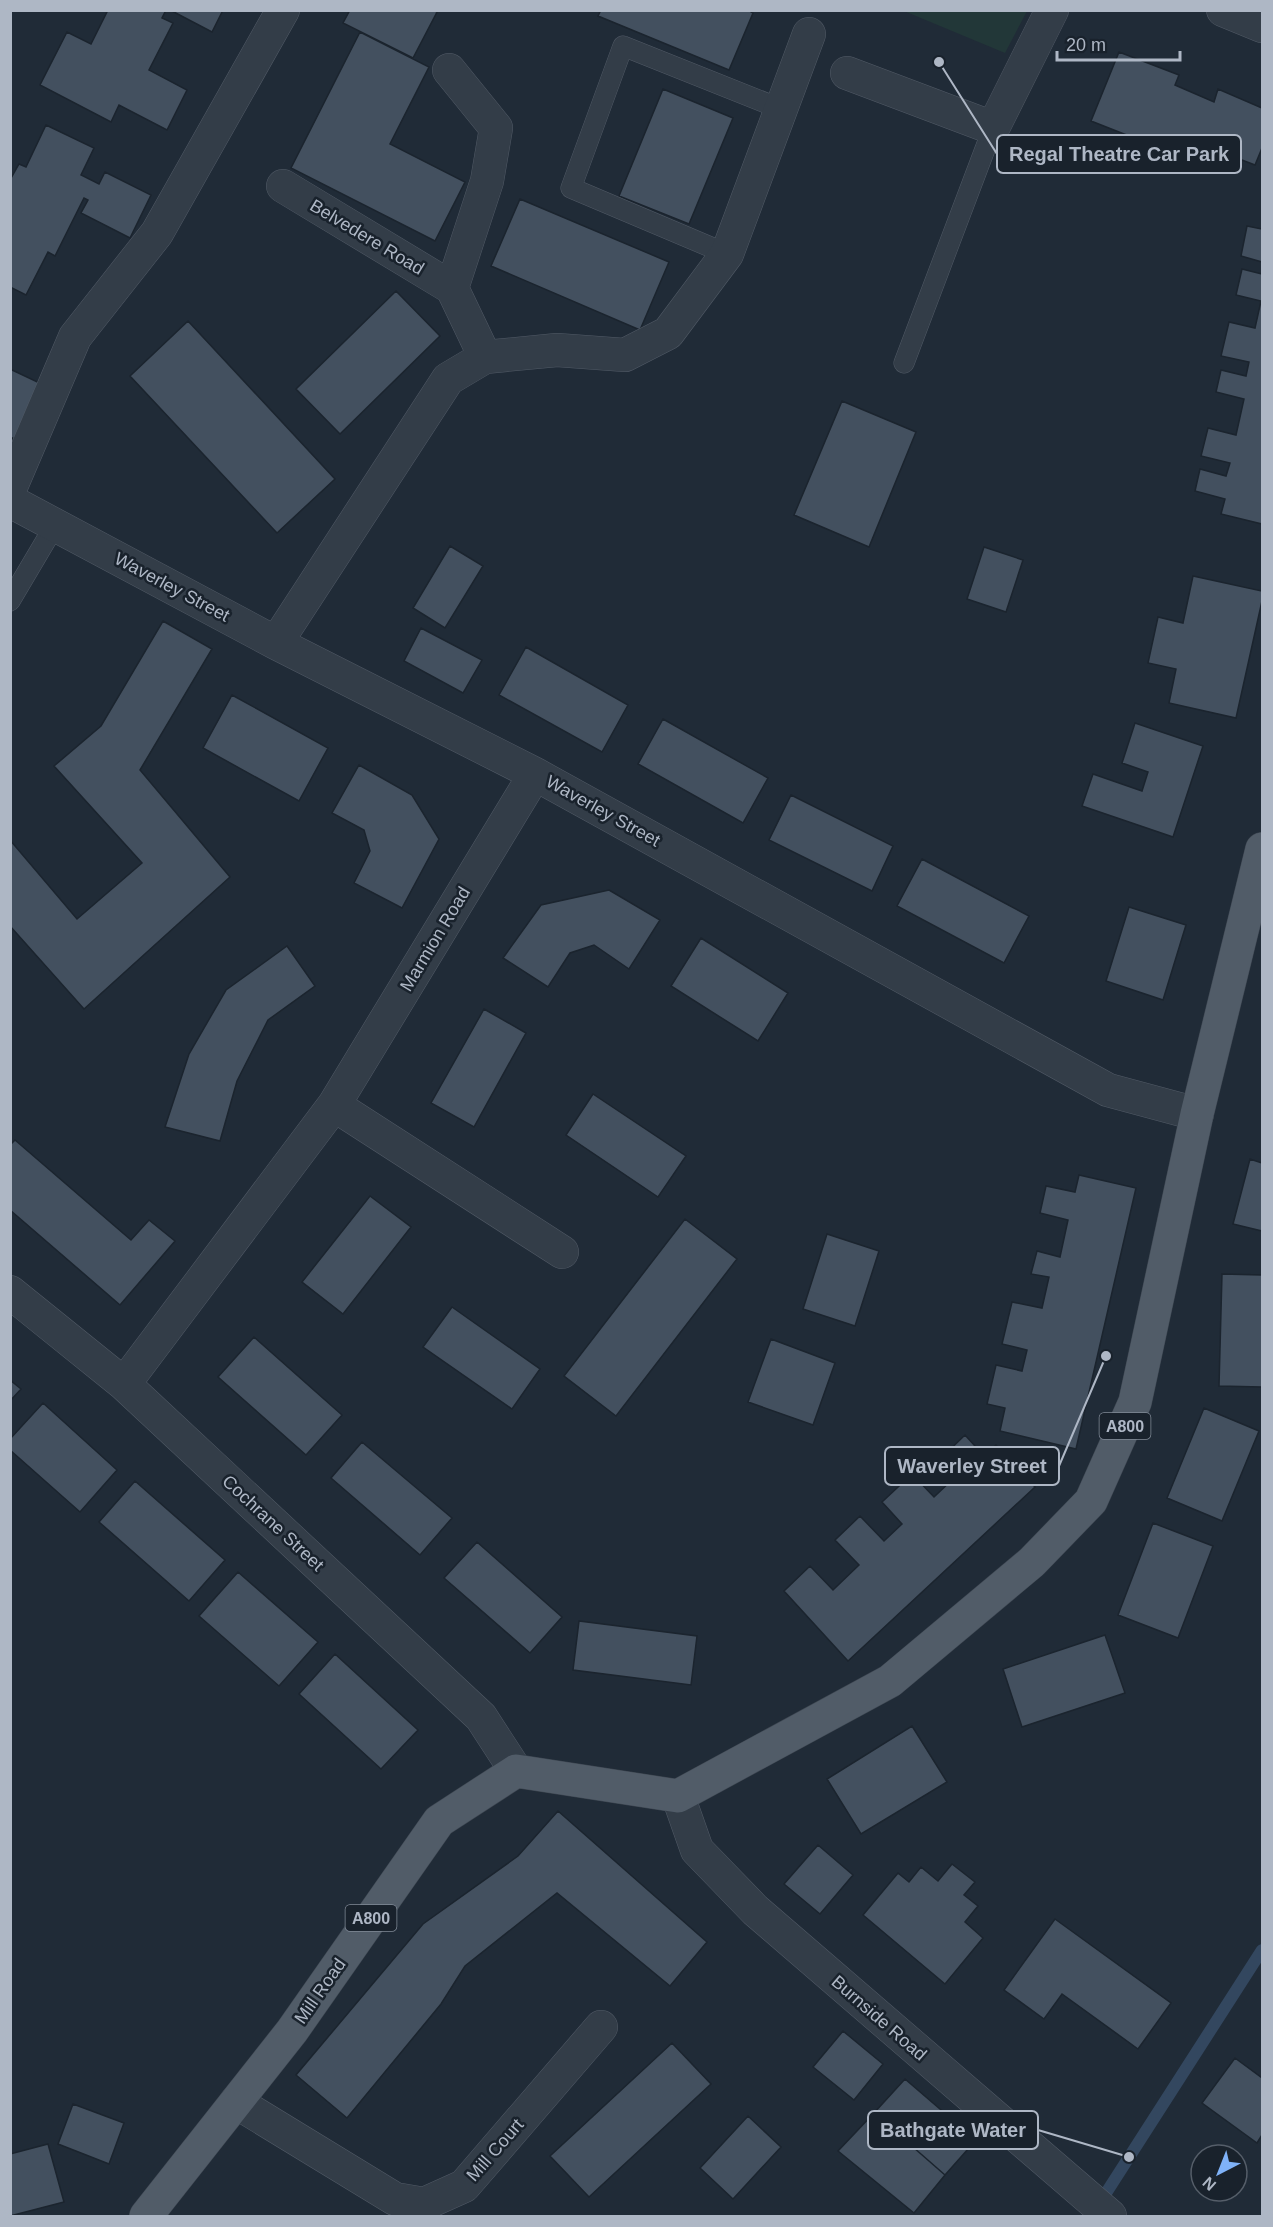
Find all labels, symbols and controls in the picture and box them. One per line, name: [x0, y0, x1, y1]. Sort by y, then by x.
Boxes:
scale bar: [1057, 24, 1180, 62]
text: 20 m: [1066, 35, 1106, 55]
callout: Regal Theatre Car Park: [997, 135, 1241, 173]
text: Regal Theatre Car Park: [1009, 143, 1230, 165]
street label: Belvedere Road: [307, 195, 427, 279]
street label: Waverley Street: [111, 548, 233, 626]
street label: Waverley Street: [542, 771, 664, 851]
street label: Marmion Road: [396, 883, 474, 995]
road number: A800: [1100, 1413, 1150, 1439]
callout: Waverley Street: [885, 1447, 1059, 1485]
text: Waverley Street: [897, 1455, 1047, 1477]
street label: Cochrane Street: [218, 1471, 328, 1575]
road number: A800: [346, 1905, 397, 1931]
street label: Mill Road: [290, 1955, 350, 2027]
street label: Burnside Road: [828, 1971, 930, 2065]
callout: Bathgate Water: [868, 2111, 1038, 2149]
street label: Mill Court: [463, 2115, 527, 2185]
text: Bathgate Water: [880, 2119, 1026, 2141]
north arrow: [1189, 2143, 1249, 2203]
text: N: [1199, 2174, 1219, 2194]

